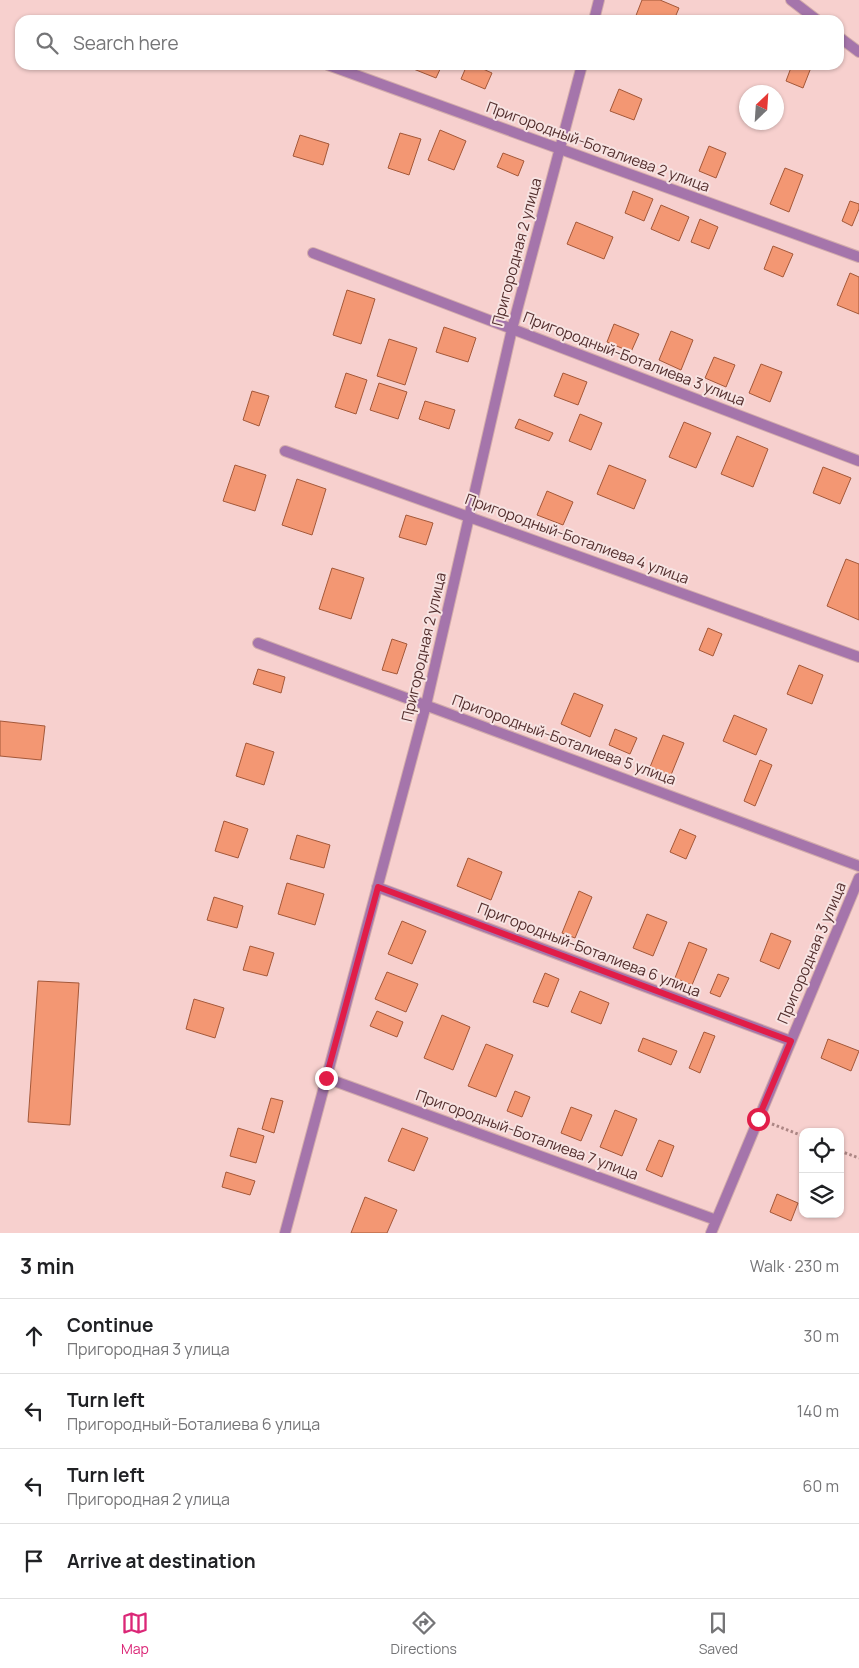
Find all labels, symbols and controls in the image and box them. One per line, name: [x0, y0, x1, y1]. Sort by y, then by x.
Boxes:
search box: [15, 15, 844, 70]
icon: search: [33, 29, 61, 57]
text: Search here: [73, 30, 179, 56]
north arrow: [739, 85, 784, 130]
street label: Пригородный-Боталиева 2 улица: [483, 96, 713, 197]
street label: Пригородная 2 улица: [487, 175, 546, 328]
street label: Пригородный-Боталиева 3 улица: [520, 306, 748, 411]
street label: Пригородный-Боталиева 4 улица: [462, 488, 692, 589]
street label: Пригородная 2 улица: [396, 570, 451, 724]
street label: Пригородный-Боталиева 5 улица: [449, 689, 679, 790]
street label: Пригородная 3 улица: [772, 879, 851, 1027]
street label: Пригородный-Боталиева 6 улица: [475, 897, 704, 1002]
route end: [315, 1067, 338, 1090]
street label: Пригородный-Боталиева 7 улица: [413, 1084, 641, 1185]
route start: [747, 1108, 770, 1131]
map controls: [799, 1128, 844, 1218]
button: locate: [799, 1128, 844, 1173]
button: layers: [799, 1173, 844, 1218]
text: 3 min: [20, 1252, 74, 1280]
text: Walk · 230 m: [750, 1255, 839, 1277]
text: Continue: [67, 1312, 153, 1338]
icon: ahead: [20, 1322, 48, 1350]
text: 30 m: [804, 1325, 839, 1347]
text: Пригородная 3 улица: [67, 1338, 230, 1360]
text: Turn left: [67, 1387, 145, 1413]
icon: left: [20, 1397, 48, 1425]
text: 140 m: [797, 1400, 839, 1422]
text: Пригородный-Боталиева 6 улица: [67, 1413, 320, 1435]
text: Turn left: [67, 1462, 145, 1488]
icon: left: [20, 1472, 48, 1500]
text: 60 m: [803, 1475, 839, 1497]
text: Пригородная 2 улица: [67, 1488, 230, 1510]
icon: arrive: [20, 1547, 48, 1575]
text: Arrive at destination: [67, 1548, 256, 1574]
tab: Map: [121, 1609, 149, 1658]
tab: Directions: [391, 1609, 457, 1658]
tab: Saved: [699, 1609, 738, 1658]

